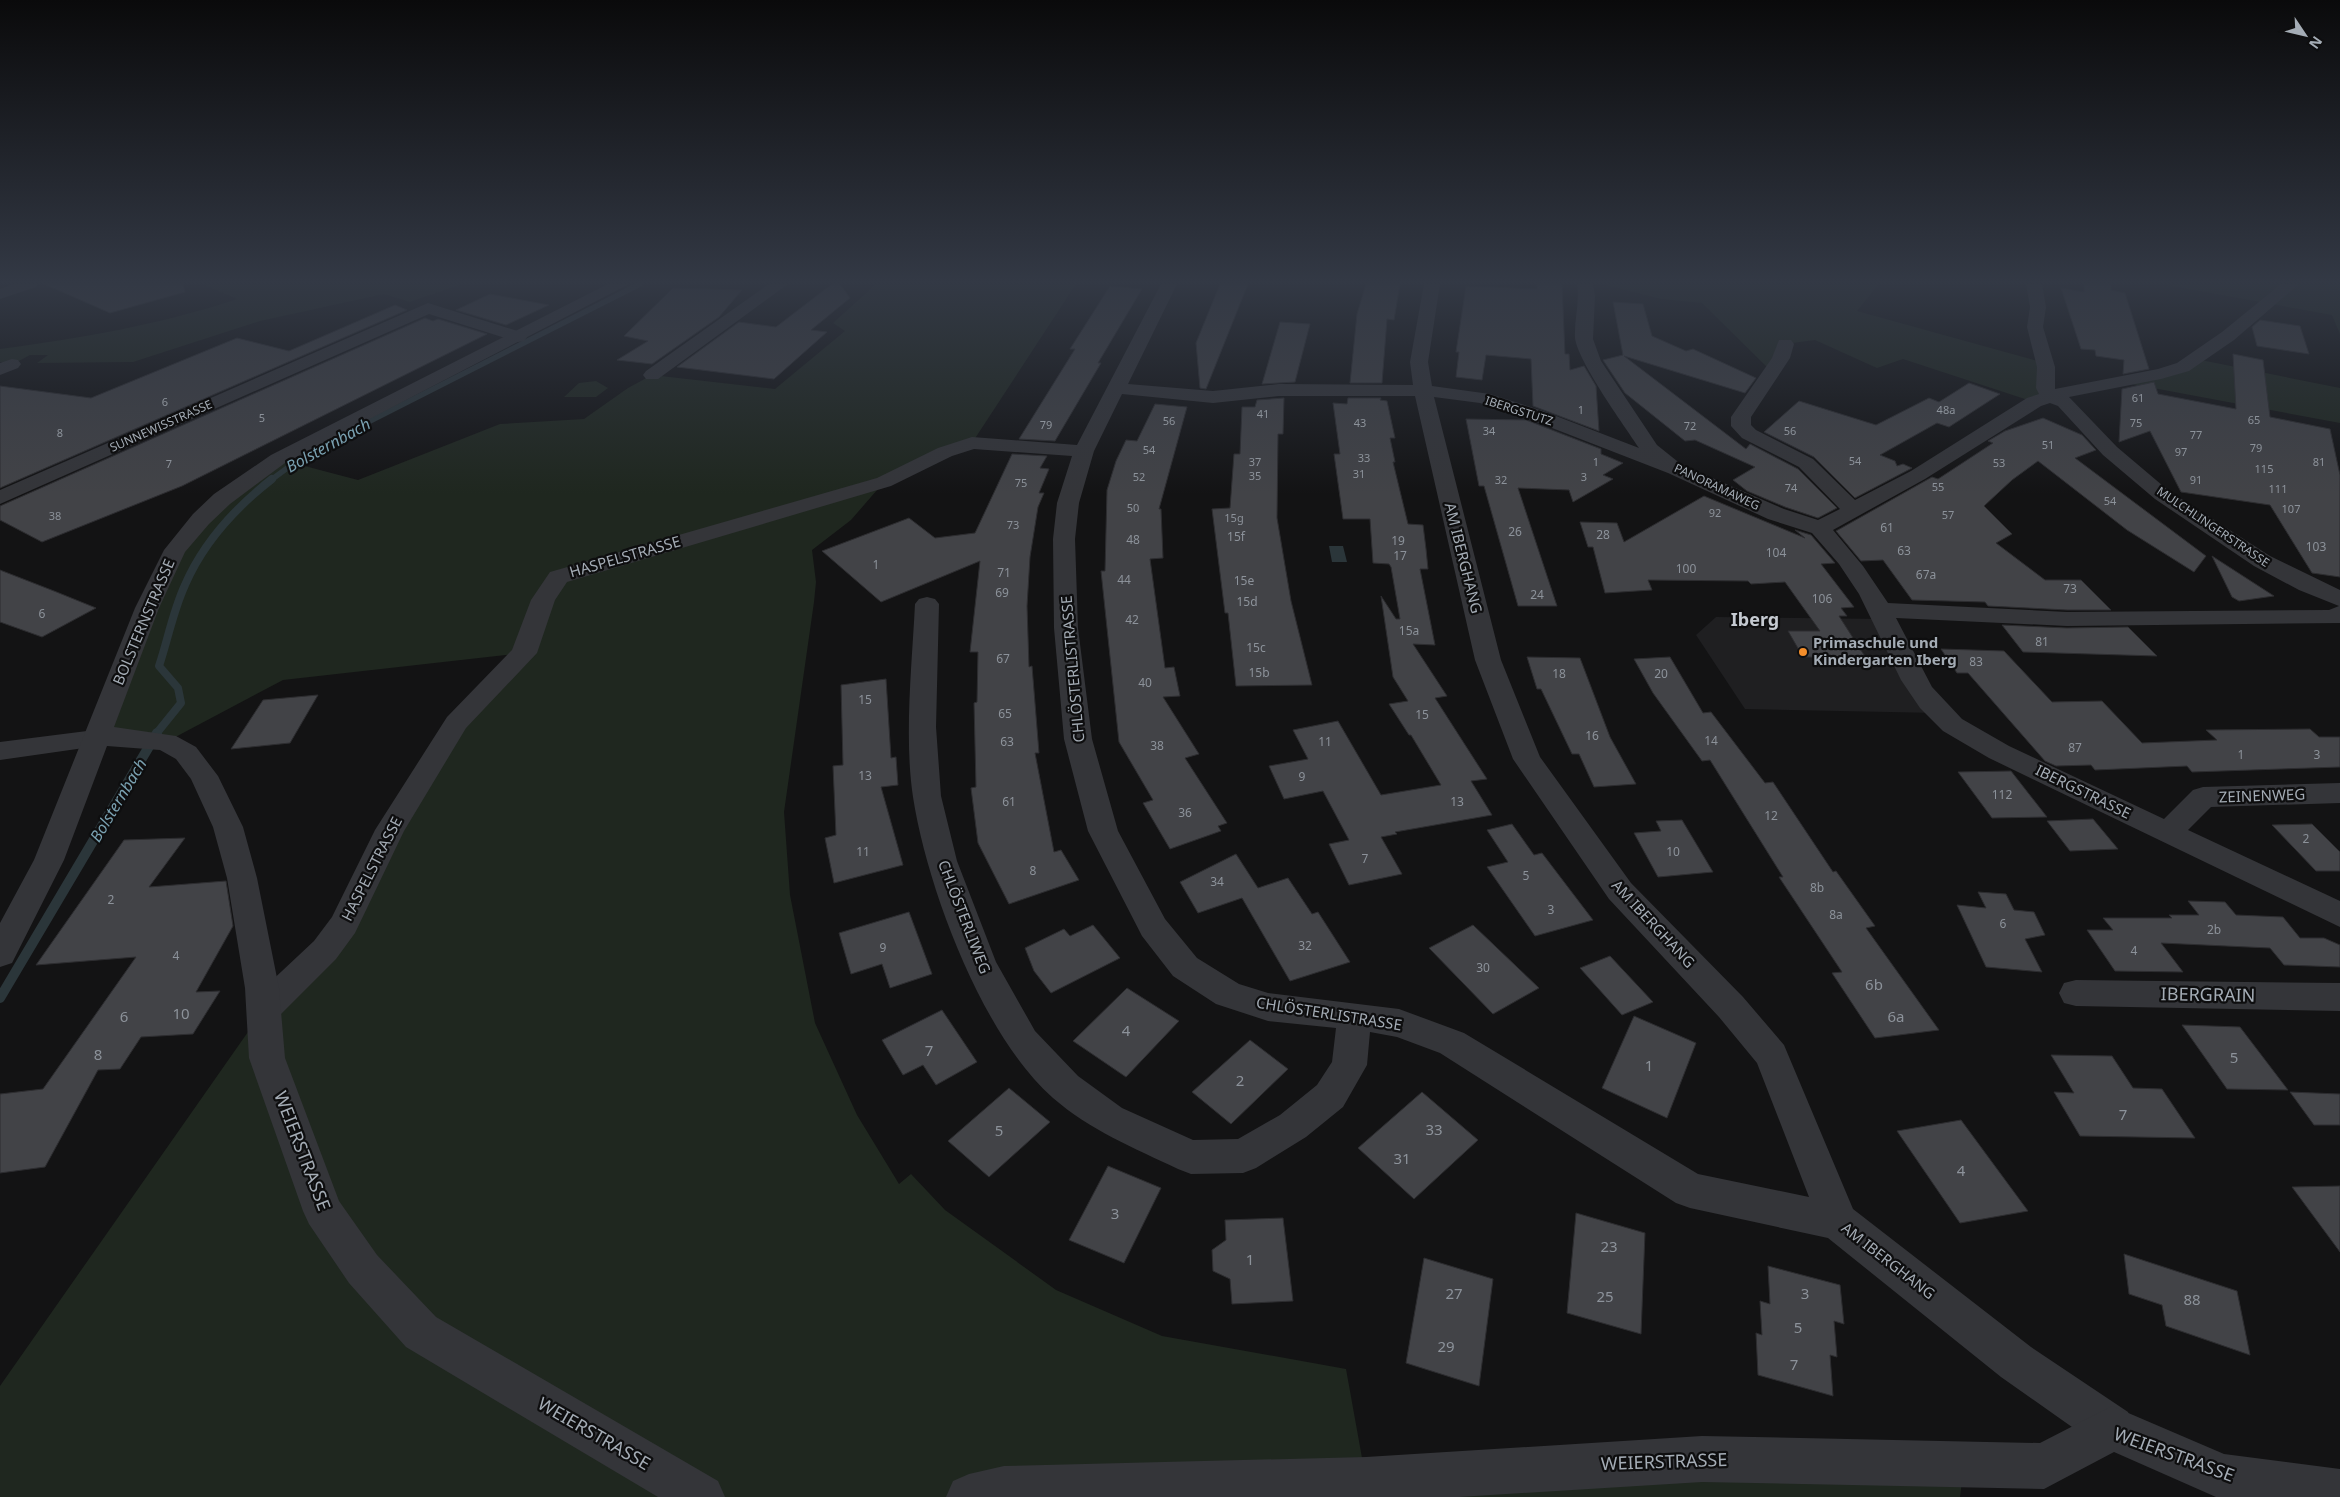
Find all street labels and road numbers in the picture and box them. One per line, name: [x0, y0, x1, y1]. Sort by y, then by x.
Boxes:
street label: IBERGSTUTZ: [1483, 392, 1555, 430]
street label: SUNNEWISSTRASSE: [107, 395, 215, 456]
street label: PANORAMAWEG: [1672, 459, 1763, 514]
street label: MULCHLINGERSTRASSE: [2153, 482, 2273, 571]
street label: AM IBERGHANG: [1441, 500, 1487, 615]
street label: HASPELSTRASSE: [567, 531, 683, 581]
street label: BOLSTERNSTRASSE: [107, 555, 179, 688]
street label: CHLÖSTERLISTRASSE: [1056, 595, 1088, 743]
street label: IBERGSTRASSE: [2032, 759, 2134, 823]
street label: ZEINENWEG: [2218, 783, 2305, 807]
street label: HASPELSTRASSE: [336, 813, 406, 924]
street label: CHLÖSTERLIWEG: [934, 857, 996, 976]
street label: AM IBERGHANG: [1608, 875, 1700, 972]
street label: IBERGRAIN: [2161, 981, 2256, 1007]
street label: CHLÖSTERLISTRASSE: [1255, 992, 1404, 1034]
street label: WEIERSTRASSE: [269, 1087, 337, 1214]
street label: AM IBERGHANG: [1838, 1217, 1940, 1303]
street label: WEIERSTRASSE: [534, 1391, 655, 1475]
street label: WEIERSTRASSE: [2111, 1421, 2238, 1487]
street label: WEIERSTRASSE: [1600, 1447, 1728, 1475]

